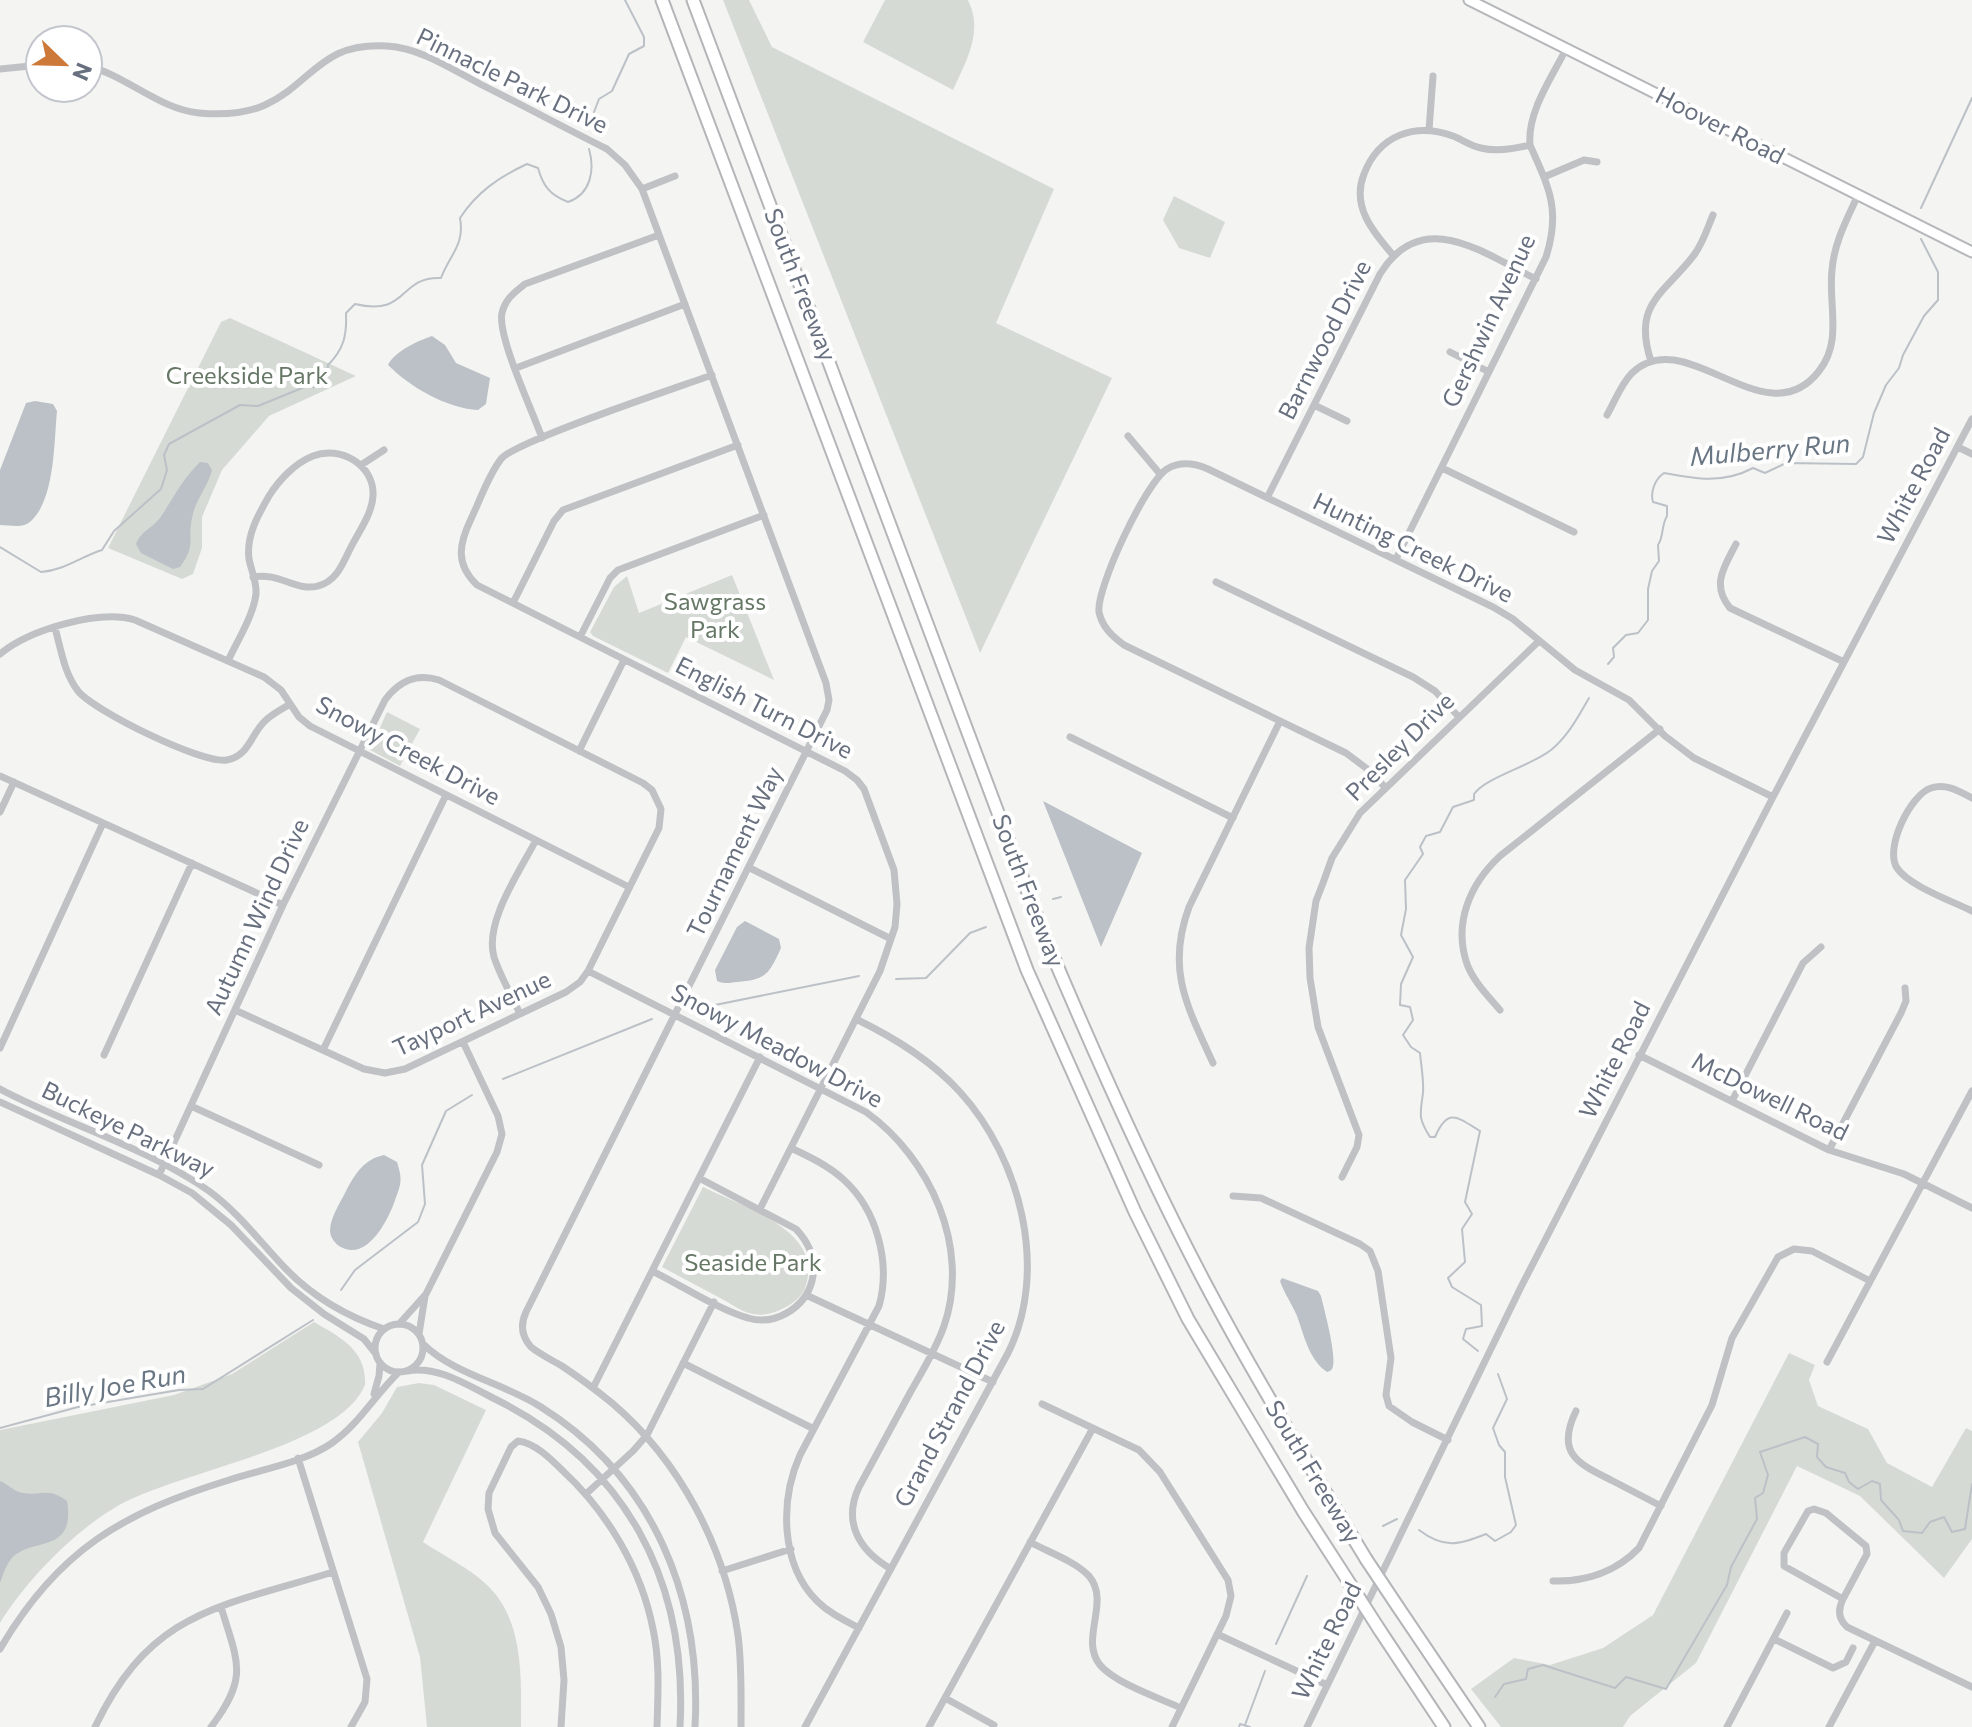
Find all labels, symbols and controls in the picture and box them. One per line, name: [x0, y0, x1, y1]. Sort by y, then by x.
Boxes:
street label: Pinnacle Park Drive: [412, 21, 613, 139]
north arrow: [24, 24, 104, 104]
text: N: [67, 59, 99, 85]
street label: Hoover Road: [1651, 80, 1790, 170]
street label: South Freeway: [759, 204, 844, 365]
street label: Gershwin Avenue: [1435, 229, 1540, 411]
street label: Barnwood Drive: [1271, 255, 1376, 424]
park label: Creekside Park: [166, 360, 328, 389]
street label: White Road: [1870, 422, 1955, 548]
water label: Mulberry Run: [1688, 426, 1851, 471]
street label: Hunting Creek Drive: [1309, 486, 1518, 608]
park label: Sawgrass Park: [664, 586, 766, 643]
street label: English Turn Drive: [671, 649, 858, 764]
street label: Presley Drive: [1339, 686, 1459, 806]
street label: Snowy Creek Drive: [312, 689, 506, 810]
street label: Tournament Way: [680, 761, 788, 942]
street label: South Freeway: [987, 810, 1072, 971]
street label: Autumn Wind Drive: [197, 814, 314, 1019]
street label: Tayport Avenue: [388, 963, 555, 1062]
street label: Snowy Meadow Drive: [667, 977, 889, 1113]
street label: White Road: [1572, 996, 1655, 1123]
street label: McDowell Road: [1688, 1045, 1854, 1146]
street label: Buckeye Parkway: [37, 1074, 220, 1183]
park label: Seaside Park: [684, 1247, 822, 1276]
street label: Grand Strand Drive: [887, 1315, 1010, 1512]
water label: Billy Joe Run: [41, 1357, 188, 1412]
street label: South Freeway: [1260, 1395, 1368, 1548]
street label: White Road: [1285, 1577, 1367, 1704]

